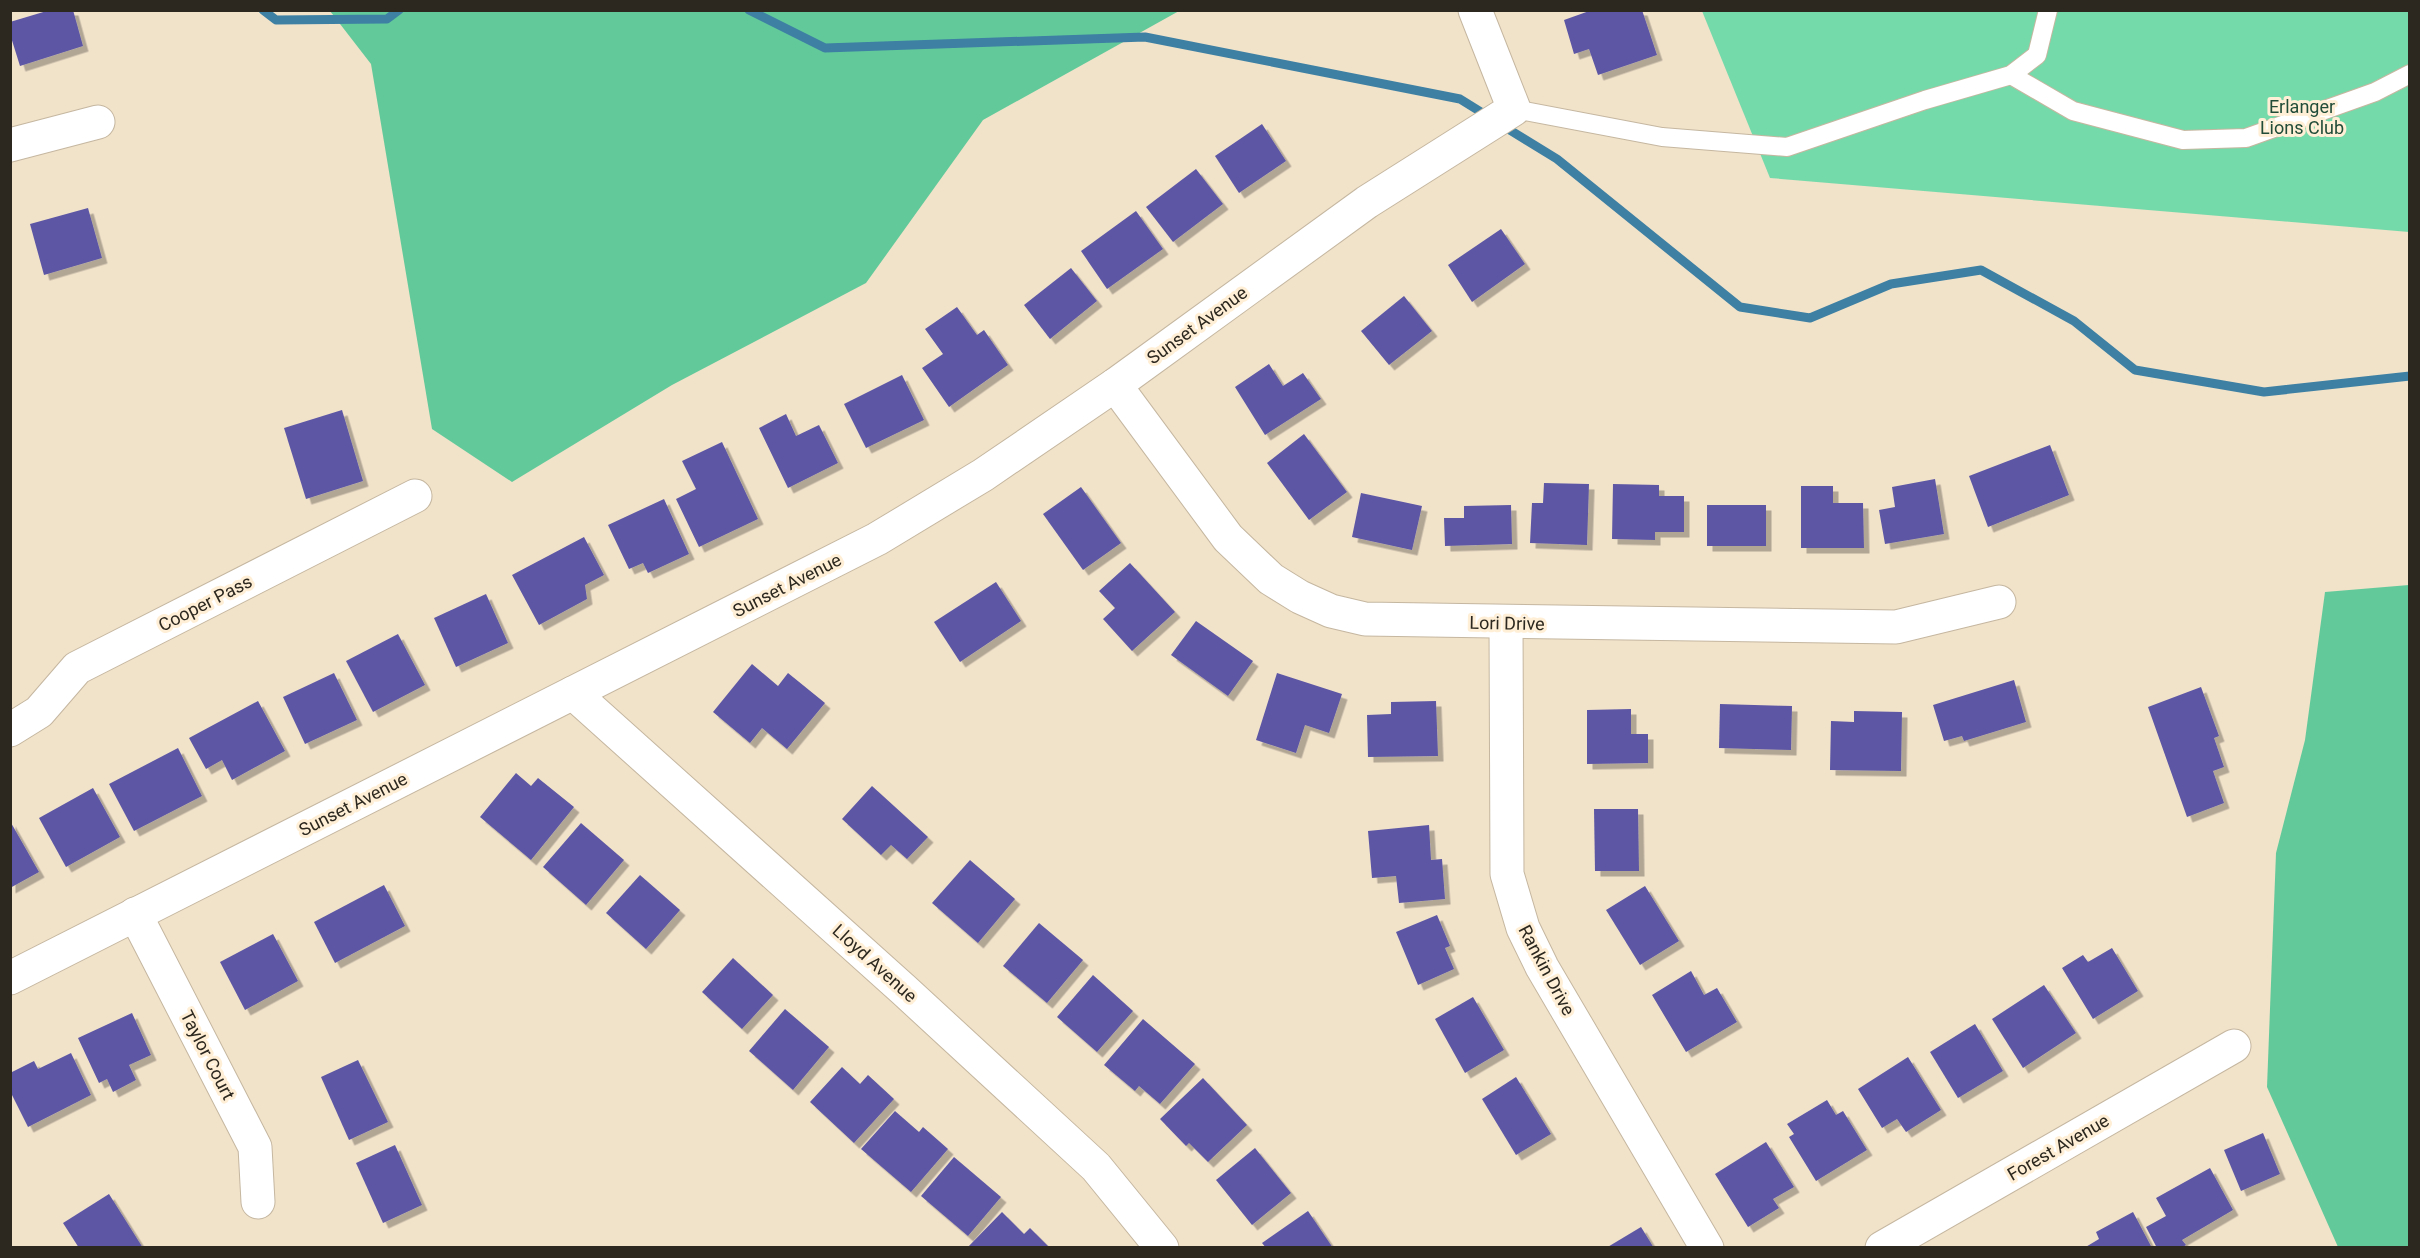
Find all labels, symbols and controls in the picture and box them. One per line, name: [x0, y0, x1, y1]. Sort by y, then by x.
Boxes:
park label: Erlanger Lions Club: [2260, 96, 2344, 138]
street label: Sunset Avenue: [1143, 282, 1251, 368]
street label: Sunset Avenue: [729, 549, 845, 621]
street label: Cooper Pass: [155, 570, 255, 636]
street label: Lori Drive: [1469, 612, 1545, 634]
street label: Sunset Avenue: [295, 768, 411, 840]
street label: Lloyd Avenue: [829, 920, 921, 1006]
street label: Rankin Drive: [1514, 921, 1580, 1019]
street label: Taylor Court: [177, 1007, 240, 1103]
street label: Forest Avenue: [2003, 1109, 2113, 1185]

